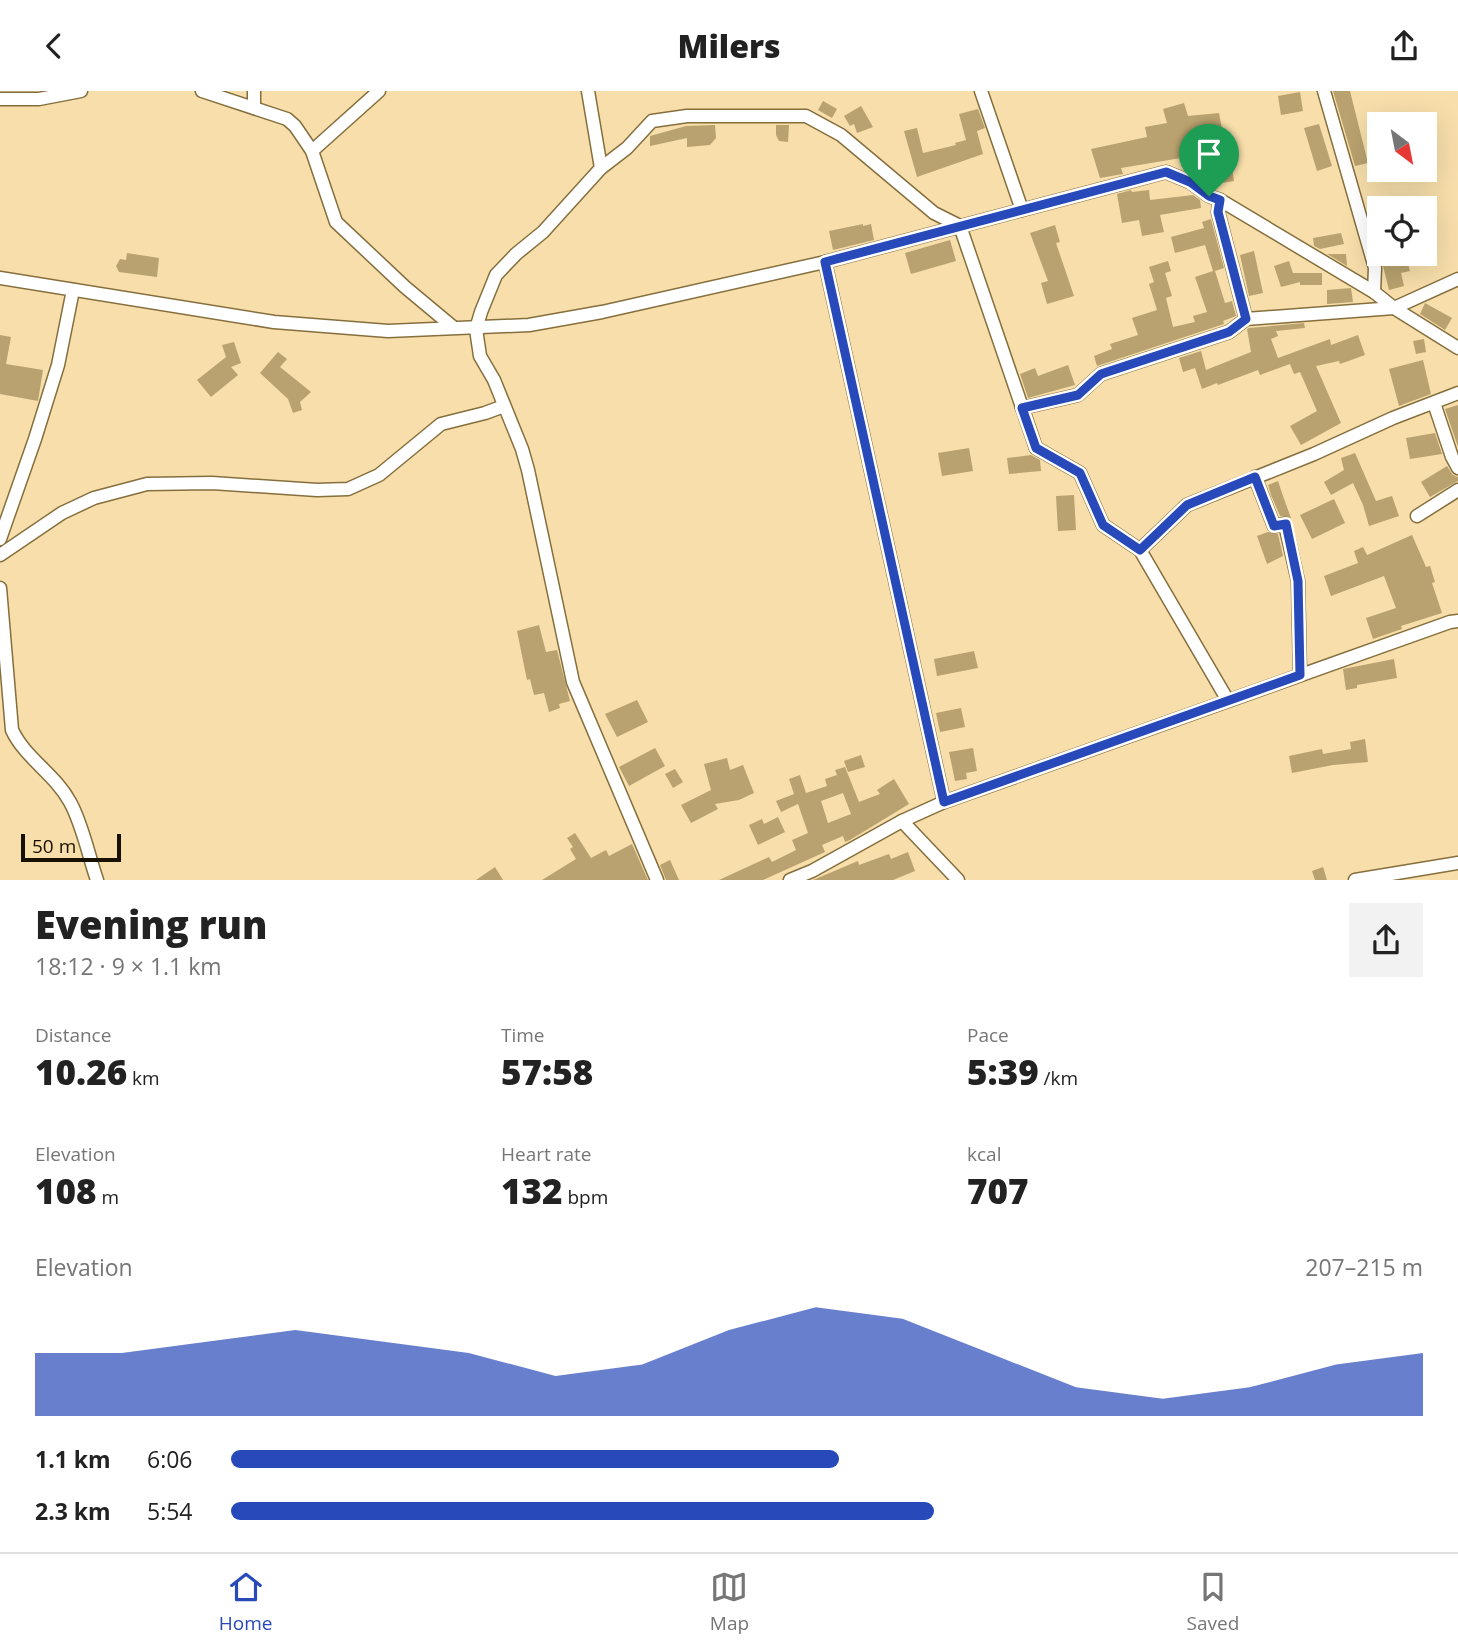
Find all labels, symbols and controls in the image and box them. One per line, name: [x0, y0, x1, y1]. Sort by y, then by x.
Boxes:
text: Milers: [677, 24, 781, 67]
icon: back: [35, 27, 73, 65]
icon: share: [1385, 27, 1423, 65]
north arrow: [1367, 112, 1437, 182]
map controls: [1367, 112, 1437, 266]
pin: [1179, 124, 1239, 196]
icon: arrive: [1190, 135, 1228, 173]
button: locate: [1367, 196, 1437, 266]
scale bar: [21, 831, 121, 863]
text: 50 m: [32, 833, 76, 859]
text: Evening run: [35, 898, 267, 950]
button: share: [1349, 903, 1423, 977]
text: 18:12 · 9 × 1.1 km: [35, 950, 222, 982]
text: Distance: [35, 1022, 111, 1048]
text: Time: [501, 1022, 545, 1048]
text: Pace: [967, 1022, 1009, 1048]
text: 10.26: [35, 1048, 127, 1095]
text: 57:58: [501, 1048, 593, 1095]
text: 5:39: [967, 1048, 1039, 1095]
text: km: [127, 1065, 160, 1091]
text: /km: [1039, 1065, 1078, 1091]
text: Elevation: [35, 1141, 116, 1167]
text: Heart rate: [501, 1141, 591, 1167]
text: kcal: [967, 1141, 1001, 1167]
text: 108: [35, 1167, 97, 1214]
text: 132: [501, 1167, 563, 1214]
text: 707: [967, 1167, 1029, 1214]
text: m: [97, 1184, 119, 1210]
text: bpm: [563, 1184, 608, 1210]
text: Elevation: [35, 1251, 133, 1283]
text: 207–215 m: [1305, 1251, 1423, 1283]
text: 1.1 km: [35, 1443, 111, 1475]
text: 6:06: [147, 1443, 193, 1475]
text: 2.3 km: [35, 1495, 111, 1527]
text: 5:54: [147, 1495, 193, 1527]
tab: Home: [219, 1568, 272, 1636]
tab: Map: [710, 1568, 749, 1636]
tab: Saved: [1187, 1568, 1239, 1636]

